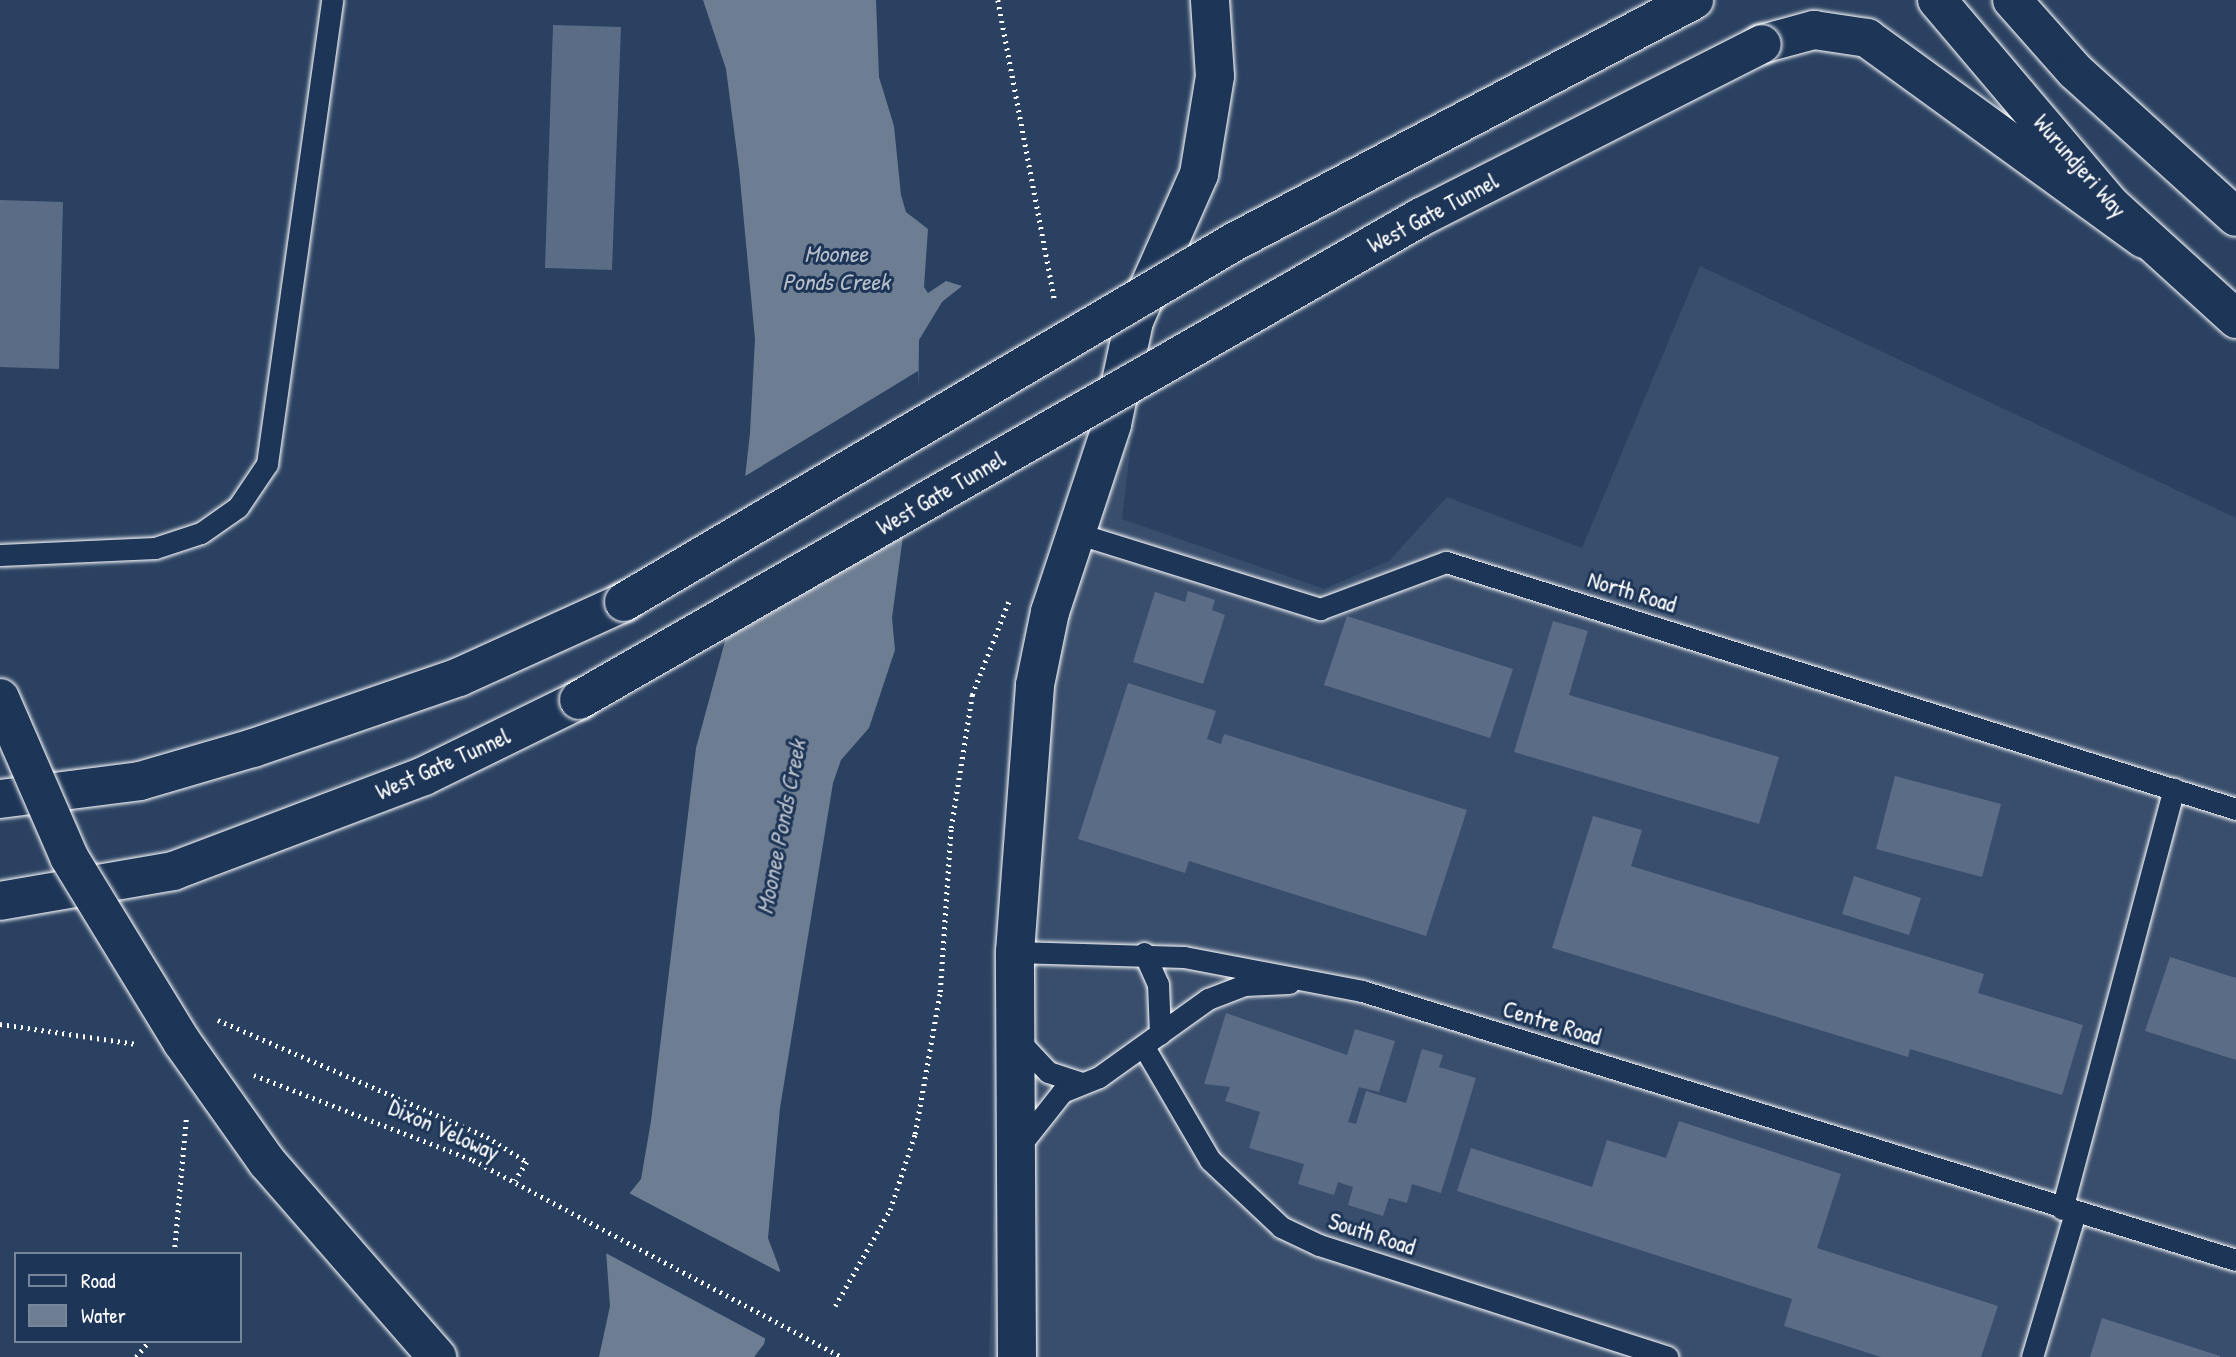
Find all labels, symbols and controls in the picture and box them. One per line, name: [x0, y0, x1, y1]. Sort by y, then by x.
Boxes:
street label: Wurundjeri Way: [2028, 109, 2132, 223]
street label: West Gate Tunnel: [1363, 167, 1503, 259]
water label: Moonee Ponds Creek: [782, 240, 890, 296]
street label: West Gate Tunnel: [872, 445, 1010, 541]
street label: North Road: [1584, 566, 1680, 618]
street label: West Gate Tunnel: [372, 722, 514, 806]
water label: Moonee Ponds Creek: [750, 738, 812, 916]
street label: Centre Road: [1500, 995, 1604, 1051]
street label: Dixon Veloway: [384, 1093, 504, 1167]
street label: South Road: [1325, 1207, 1419, 1261]
legend: [14, 1252, 242, 1343]
text: Road: [81, 1266, 115, 1295]
text: Water: [81, 1301, 126, 1330]

